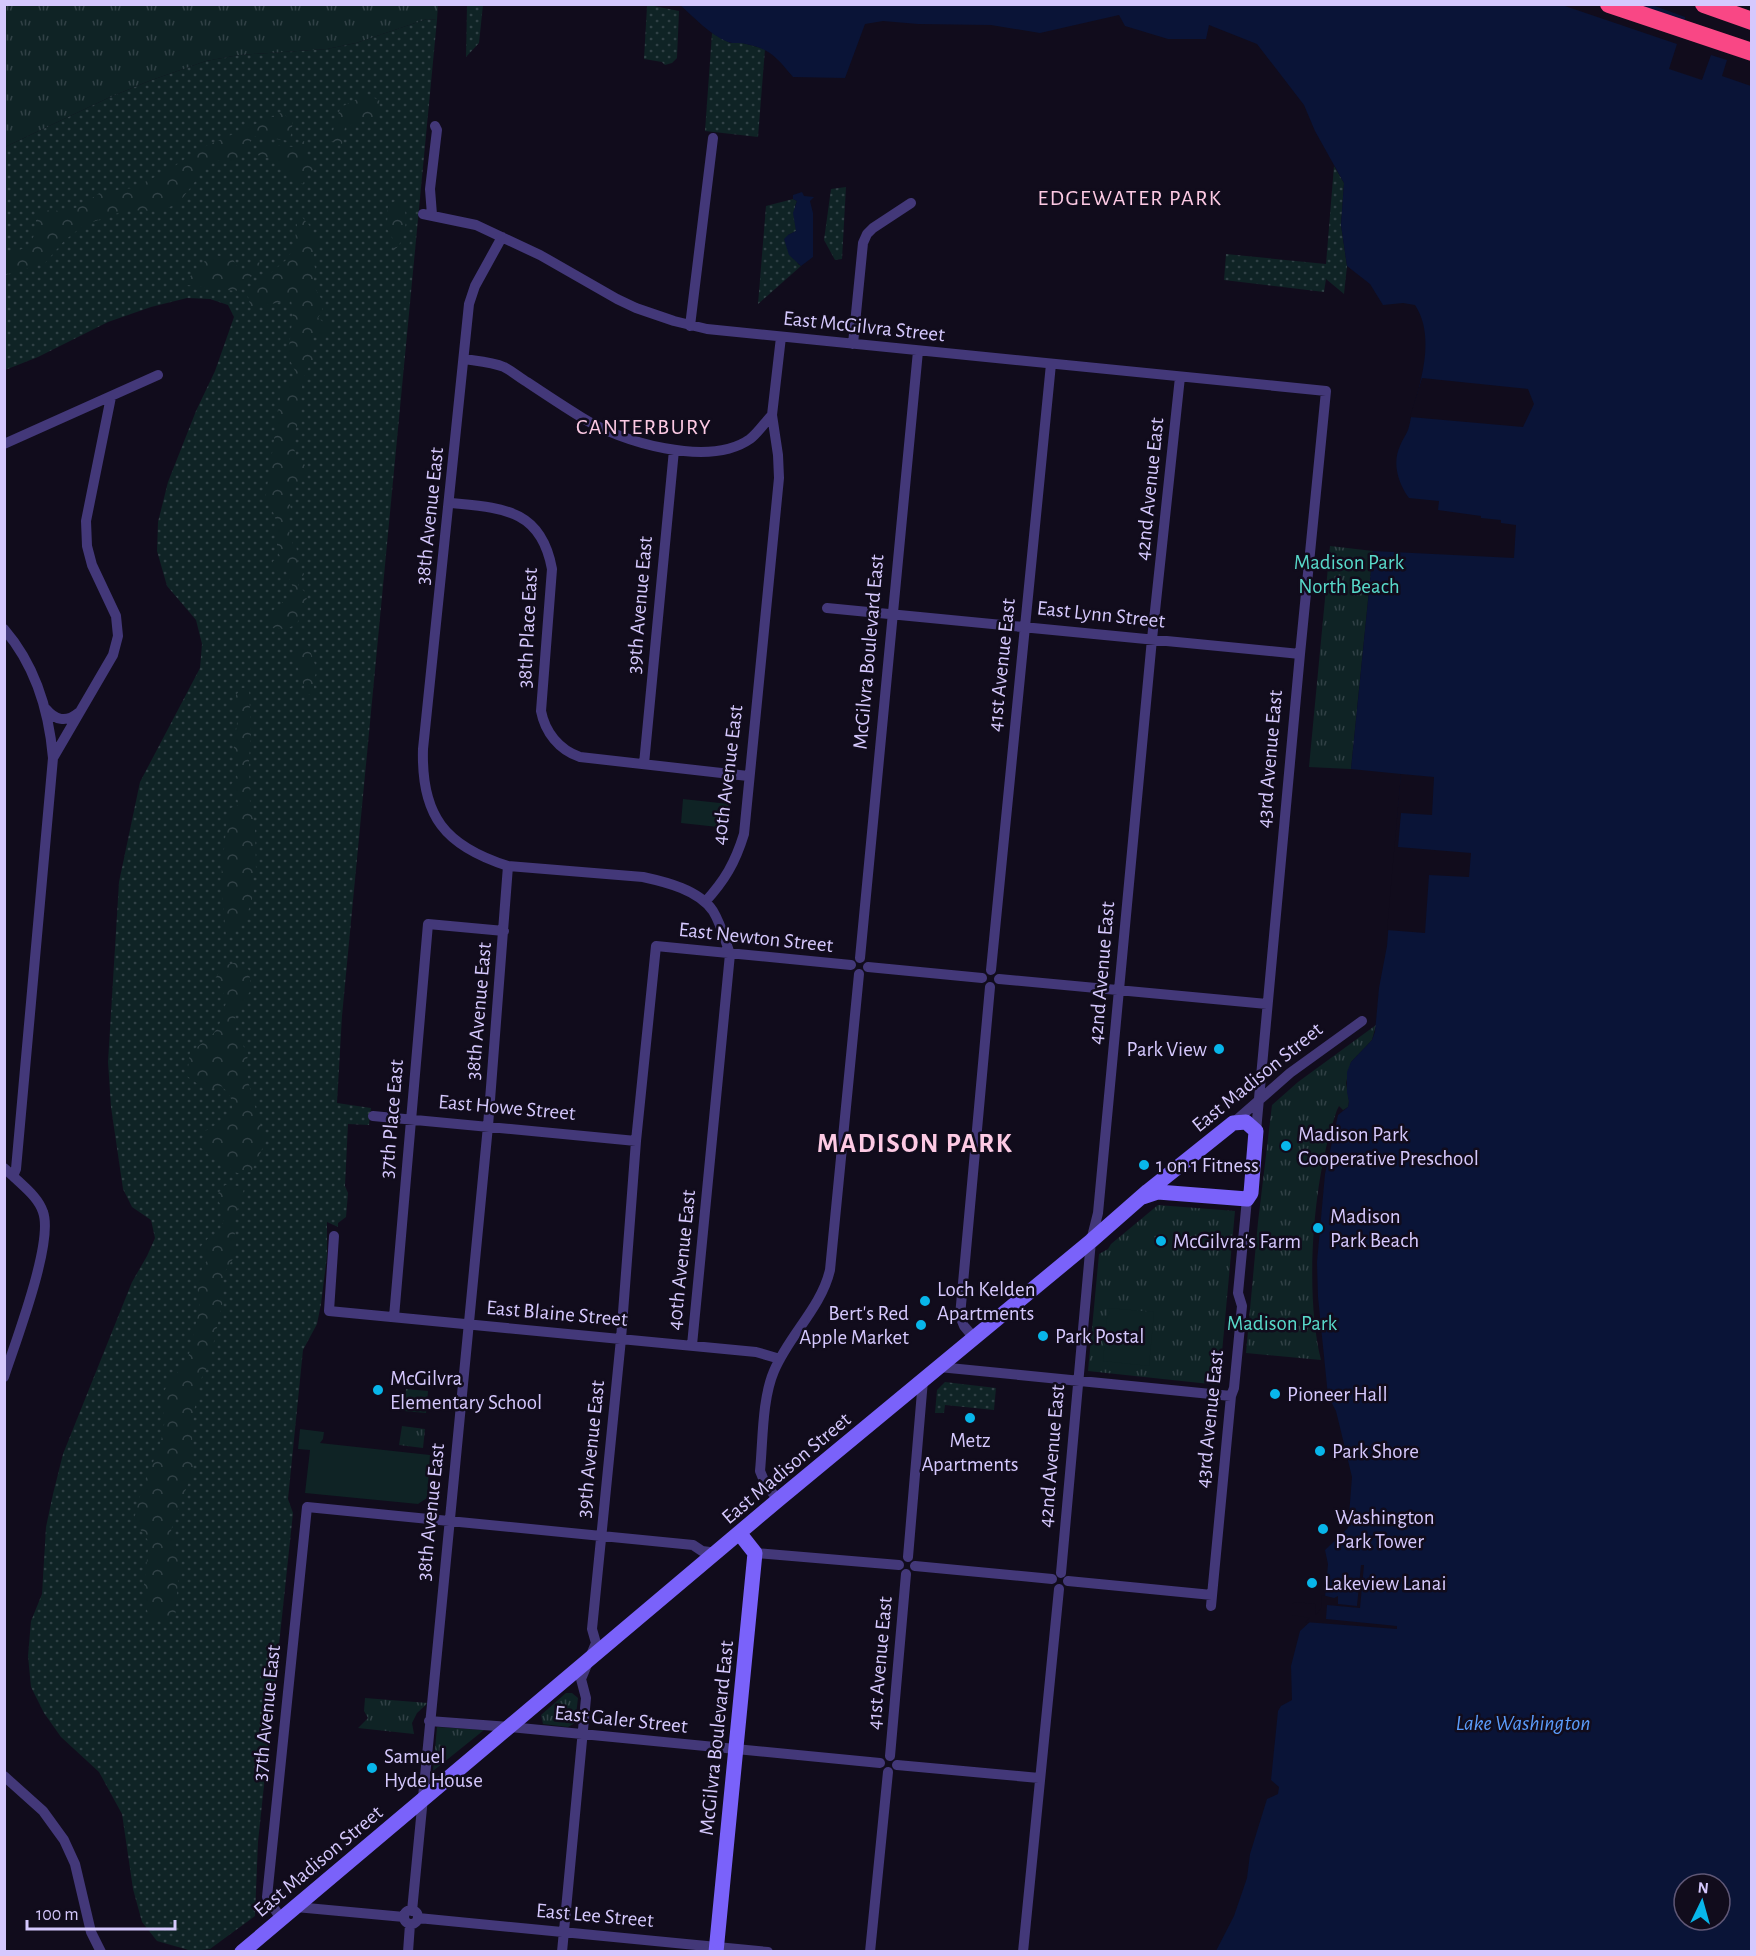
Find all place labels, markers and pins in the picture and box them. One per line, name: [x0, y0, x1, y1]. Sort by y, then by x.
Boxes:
place label: Park View: [1127, 1039, 1207, 1060]
marker: Park View: [1212, 1042, 1226, 1056]
place label: Madison Park Cooperative Preschool: [1298, 1124, 1479, 1169]
marker: Madison Park Cooperative Preschool: [1279, 1139, 1293, 1153]
place label: 1 on 1 Fitness: [1156, 1155, 1259, 1176]
marker: 1 on 1 Fitness: [1137, 1158, 1151, 1172]
place label: Madison Park Beach: [1330, 1206, 1419, 1251]
marker: Madison Park Beach: [1311, 1221, 1325, 1235]
place label: McGilvra's Farm: [1173, 1231, 1301, 1252]
marker: McGilvra's Farm: [1154, 1234, 1168, 1248]
place label: Loch Kelden Apartments: [937, 1279, 1036, 1324]
marker: Loch Kelden Apartments: [918, 1294, 932, 1308]
place label: Bert's Red Apple Market: [799, 1303, 909, 1348]
marker: Bert's Red Apple Market: [914, 1318, 928, 1332]
place label: Park Postal: [1055, 1326, 1144, 1347]
marker: Park Postal: [1036, 1329, 1050, 1343]
place label: McGilvra Elementary School: [390, 1368, 542, 1413]
marker: McGilvra Elementary School: [371, 1383, 385, 1397]
place label: Pioneer Hall: [1287, 1384, 1388, 1405]
marker: Pioneer Hall: [1268, 1387, 1282, 1401]
marker: Metz Apartments: [963, 1411, 977, 1425]
place label: Metz Apartments: [921, 1430, 1019, 1475]
place label: Park Shore: [1332, 1441, 1419, 1462]
marker: Park Shore: [1313, 1444, 1327, 1458]
place label: Washington Park Tower: [1335, 1507, 1435, 1552]
marker: Washington Park Tower: [1316, 1522, 1330, 1536]
place label: Lakeview Lanai: [1324, 1573, 1446, 1594]
marker: Lakeview Lanai: [1305, 1576, 1319, 1590]
place label: Samuel Hyde House: [384, 1746, 483, 1791]
marker: Samuel Hyde House: [365, 1761, 379, 1775]

